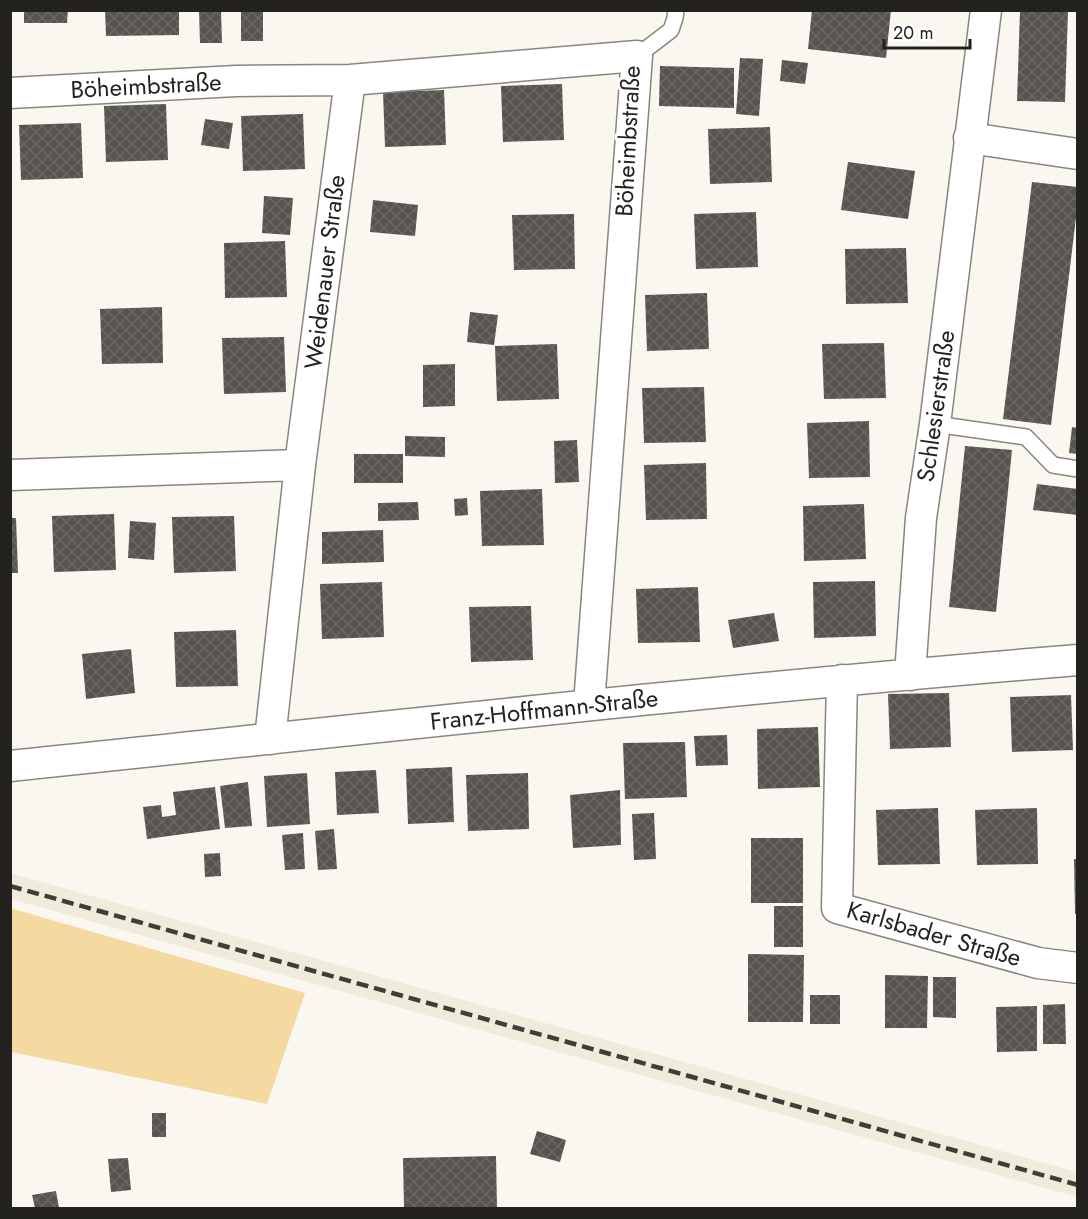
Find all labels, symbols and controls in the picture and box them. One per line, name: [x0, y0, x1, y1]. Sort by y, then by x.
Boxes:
scale bar: [884, 12, 970, 50]
text: 20 m: [893, 20, 933, 46]
street label: Böheimbstraße: [70, 64, 222, 107]
street label: Böheimbstraße: [606, 65, 649, 217]
street label: Weidenauer Straße: [295, 173, 354, 371]
street label: Schlesierstraße: [908, 328, 963, 484]
street label: Franz-Hoffmann-Straße: [428, 680, 660, 739]
street label: Karlsbader Straße: [843, 892, 1025, 975]

